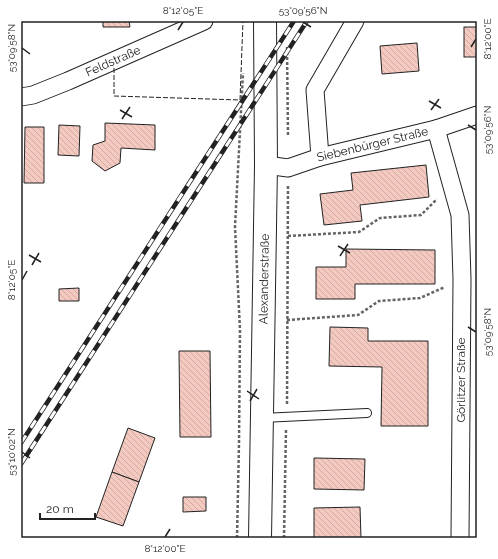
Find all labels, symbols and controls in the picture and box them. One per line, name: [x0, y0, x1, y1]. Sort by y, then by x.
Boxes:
text: 8°12'05"E: [163, 5, 203, 16]
text: 53°09'56"N: [279, 5, 327, 16]
text: 8°12'00"E: [482, 18, 493, 60]
text: 53°09'58"N: [6, 24, 17, 72]
street label: Feldstraße: [83, 43, 143, 79]
text: 53°09'56"N: [482, 106, 493, 154]
street label: Siebenbürger Straße: [315, 124, 430, 165]
street label: Alexanderstraße: [256, 234, 272, 324]
text: 8°12'05"E: [6, 260, 17, 300]
text: 53°09'58"N: [482, 308, 493, 356]
street label: Görlitzer Straße: [454, 337, 468, 423]
text: 53°10'02"N: [6, 428, 17, 476]
scale bar: [40, 495, 95, 521]
text: 20 m: [46, 502, 74, 516]
text: 8°12'00"E: [144, 543, 186, 554]

